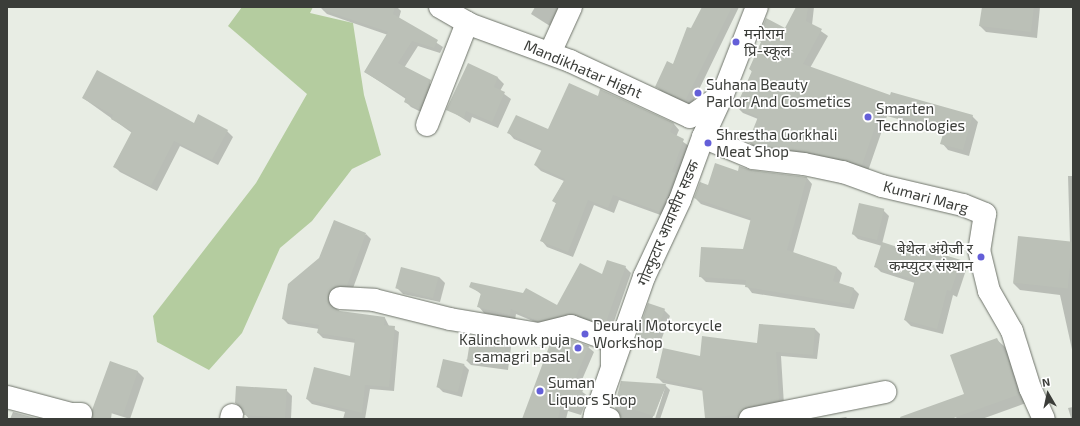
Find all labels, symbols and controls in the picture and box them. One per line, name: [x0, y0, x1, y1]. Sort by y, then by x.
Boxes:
place label: मनोराम प्रि-स्कूल: [744, 24, 791, 59]
street label: Mandikhatar Hight: [521, 36, 645, 102]
marker: मनोराम प्रि-स्कूल: [731, 37, 741, 47]
place label: Suhana Beauty Parlor And Cosmetics: [706, 75, 852, 110]
marker: Suhana Beauty Parlor And Cosmetics: [693, 88, 703, 98]
place label: Smarten Technologies: [876, 99, 965, 134]
marker: Smarten Technologies: [863, 112, 873, 122]
place label: Shrestha Gorkhali Meat Shop: [716, 125, 837, 160]
marker: Shrestha Gorkhali Meat Shop: [703, 138, 713, 148]
street label: गोल्फुटार आवासीय सडक: [633, 158, 703, 288]
street label: Kumari Marg: [881, 177, 971, 217]
place label: बेथेल अंग्रेजी र कम्प्युटर संस्थान: [889, 239, 973, 274]
marker: बेथेल अंग्रेजी र कम्प्युटर संस्थान: [976, 252, 986, 262]
place label: Deurali Motorcycle Workshop: [593, 316, 722, 351]
marker: Deurali Motorcycle Workshop: [580, 329, 590, 339]
place label: Kalinchowk puja samagri pasal: [459, 330, 570, 365]
marker: Kalinchowk puja samagri pasal: [573, 343, 583, 353]
place label: Suman Liquors Shop: [548, 373, 636, 408]
north arrow: [1028, 374, 1068, 414]
text: N: [1041, 375, 1051, 389]
marker: Suman Liquors Shop: [535, 386, 545, 396]

